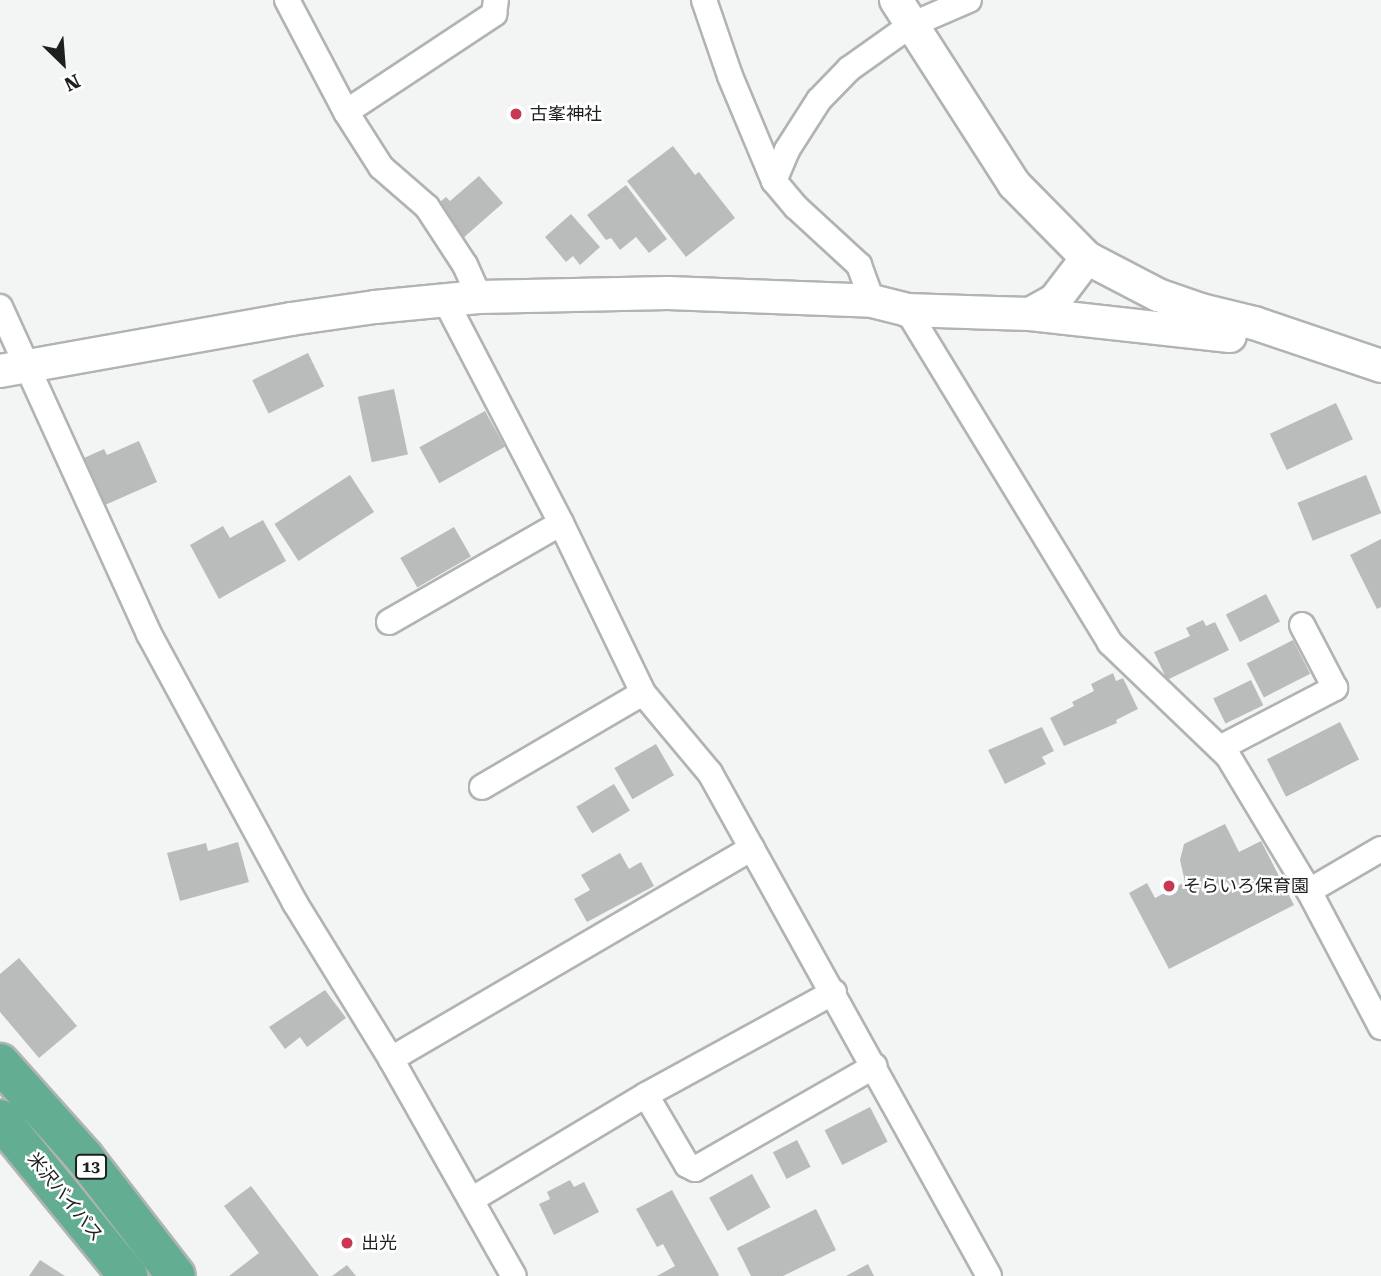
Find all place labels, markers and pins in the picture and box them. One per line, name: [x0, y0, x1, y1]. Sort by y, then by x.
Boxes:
place label: 古峯神社: [530, 103, 602, 125]
marker: 古峯神社: [508, 106, 524, 122]
place label: そらいろ保育園: [1183, 875, 1309, 897]
marker: そらいろ保育園: [1161, 878, 1177, 894]
place label: 出光: [361, 1232, 397, 1254]
marker: 出光: [339, 1235, 355, 1251]

